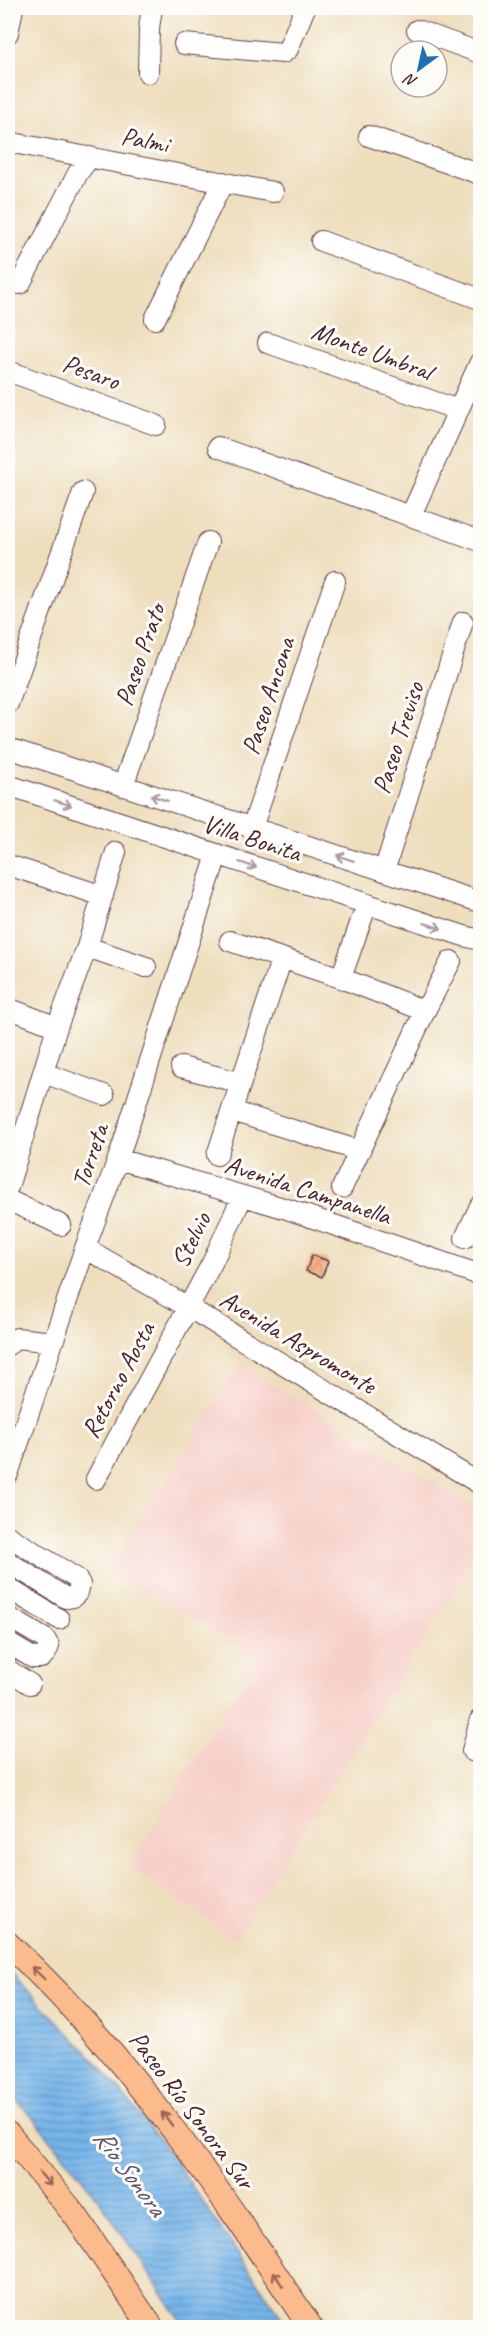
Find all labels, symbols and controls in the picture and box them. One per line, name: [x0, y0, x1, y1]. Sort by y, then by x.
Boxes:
north arrow: [389, 39, 449, 99]
text: N: [399, 68, 421, 92]
street label: Palmi: [119, 119, 175, 161]
street label: Monte Umbral: [307, 314, 441, 390]
street label: Pesaro: [58, 347, 126, 398]
street label: Paseo Prato: [107, 597, 174, 710]
street label: Paseo Ancona: [234, 632, 303, 759]
street label: Paseo Treviso: [365, 676, 432, 798]
one-way arrow: [150, 792, 169, 803]
one-way arrow: [53, 799, 72, 810]
street label: Villa Bonita: [199, 807, 307, 870]
one-way arrow: [336, 852, 355, 863]
one-way arrow: [238, 860, 257, 871]
one-way arrow: [423, 921, 442, 932]
street label: Torreta: [64, 1118, 117, 1192]
street label: Avenida Campanella: [221, 1148, 397, 1233]
street label: Stelvio: [164, 1205, 219, 1273]
street label: Avenida Aspromonte: [214, 1282, 383, 1402]
street label: Retorno Aosta: [74, 1315, 163, 1444]
one-way arrow: [30, 1966, 45, 1980]
street label: Paseo Río Sonora Sur: [122, 2024, 264, 2198]
one-way arrow: [160, 2111, 173, 2127]
water label: Rio Sonora: [86, 2122, 175, 2224]
one-way arrow: [38, 2170, 51, 2186]
one-way arrow: [272, 2270, 285, 2287]

